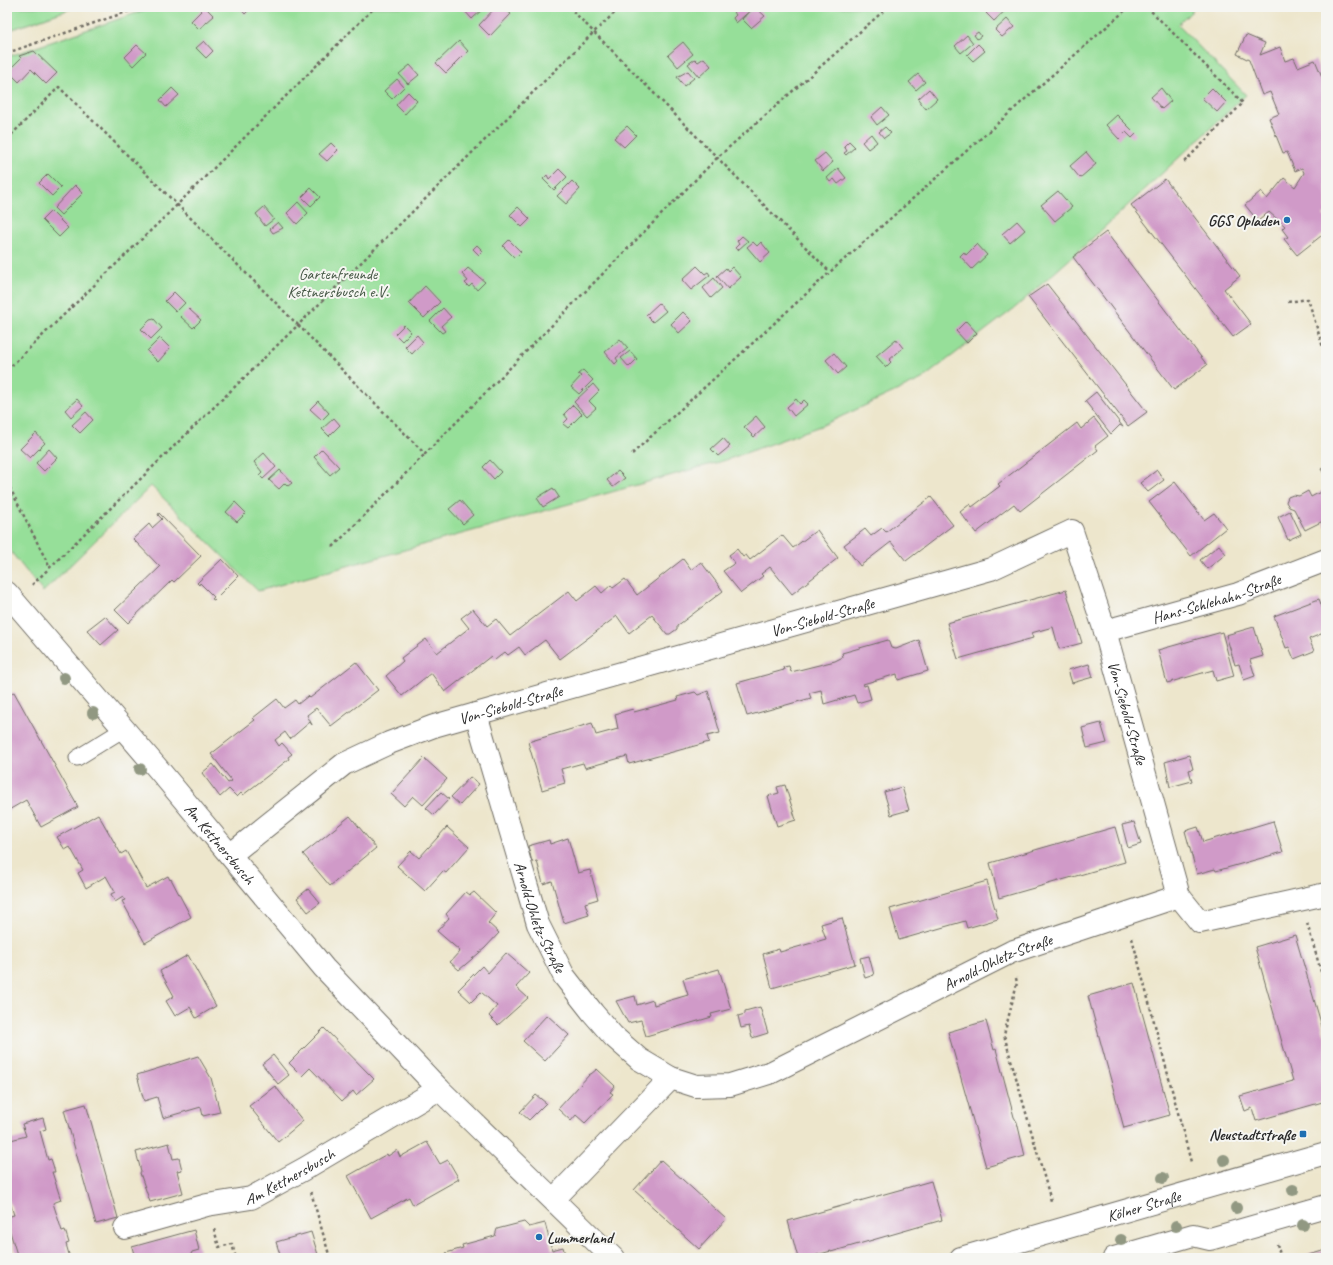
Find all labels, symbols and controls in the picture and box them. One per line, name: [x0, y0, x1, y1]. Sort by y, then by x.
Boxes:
place label: GGS Opladen: [1208, 211, 1280, 231]
marker: GGS Opladen: [1282, 215, 1292, 225]
park label: Gartenfreunde Kettnersbusch e.V.: [287, 264, 389, 302]
street label: Hans-Schlehahn-Straße: [1150, 569, 1285, 628]
street label: Von-Siebold-Straße: [769, 593, 878, 642]
street label: Von-Siebold-Straße: [1103, 659, 1151, 769]
street label: Von-Siebold-Straße: [457, 681, 566, 729]
street label: Am Kettnersbusch: [180, 800, 260, 890]
street label: Arnold-Ohletz-Straße: [509, 859, 570, 978]
street label: Arnold-Ohletz-Straße: [940, 929, 1057, 995]
place label: Neustadtstraße: [1209, 1125, 1297, 1145]
marker: Neustadtstraße: [1298, 1129, 1308, 1139]
street label: Am Kettnersbusch: [244, 1143, 340, 1210]
street label: Kölner Straße: [1105, 1186, 1185, 1226]
place label: Lummerland: [547, 1228, 615, 1248]
marker: Lummerland: [534, 1232, 544, 1242]

